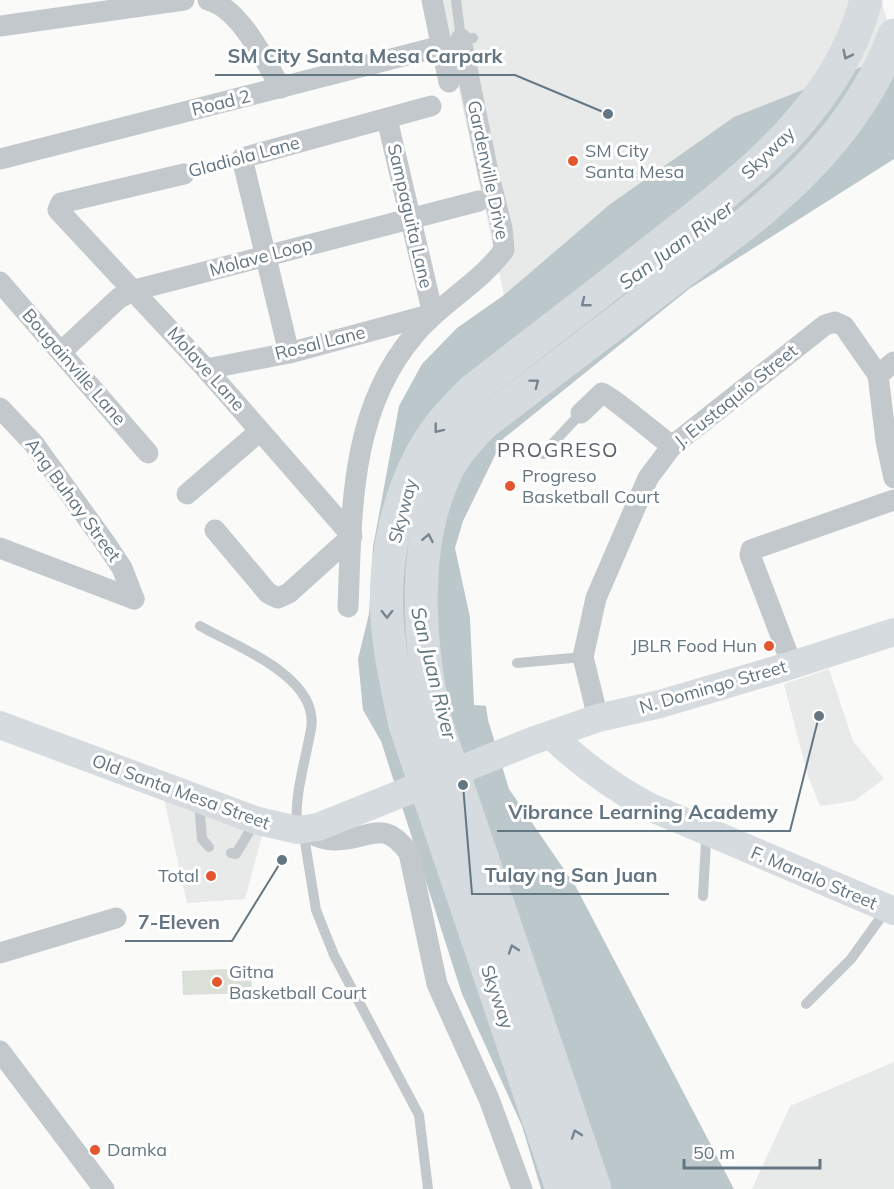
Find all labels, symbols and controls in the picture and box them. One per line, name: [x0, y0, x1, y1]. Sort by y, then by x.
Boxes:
callout: SM City Santa Mesa Carpark: [215, 37, 515, 75]
text: SM City Santa Mesa Carpark: [227, 43, 504, 68]
one-way arrow: [842, 48, 854, 59]
street label: Road 2: [189, 84, 253, 121]
street label: Gardenville Drive: [462, 98, 514, 242]
street label: Skyway: [736, 121, 800, 184]
street label: Gladiola Lane: [186, 131, 302, 182]
place label: SM City Santa Mesa: [585, 139, 684, 183]
street label: Sampaguita Lane: [383, 141, 438, 290]
marker: SM City Santa Mesa: [566, 154, 580, 168]
water label: San Juan River: [613, 194, 739, 295]
street label: Molave Loop: [207, 232, 315, 281]
one-way arrow: [581, 295, 592, 306]
street label: Bougainville Lane: [17, 304, 131, 430]
street label: Rosal Lane: [272, 320, 367, 365]
street label: Molave Lane: [162, 322, 250, 416]
street label: J. Eustaquio Street: [670, 339, 802, 452]
one-way arrow: [528, 379, 539, 390]
one-way arrow: [434, 422, 445, 433]
street label: Ang Buhay Street: [21, 433, 126, 566]
district label: PROGRESO: [497, 437, 619, 462]
place label: Progreso Basketball Court: [522, 464, 660, 508]
street label: Skyway: [383, 476, 422, 546]
marker: Progreso Basketball Court: [503, 479, 517, 493]
one-way arrow: [421, 533, 434, 543]
water label: San Juan River: [406, 604, 463, 742]
one-way arrow: [381, 610, 393, 619]
place label: JBLR Food Hun: [631, 634, 757, 657]
marker: JBLR Food Hun: [762, 639, 776, 653]
street label: N. Domingo Street: [637, 654, 789, 719]
street label: Old Santa Mesa Street: [89, 749, 273, 834]
callout: Vibrance Learning Academy: [497, 793, 790, 831]
text: Vibrance Learning Academy: [507, 799, 778, 824]
street label: F. Manalo Street: [748, 841, 881, 915]
callout: Tulay ng San Juan: [472, 856, 669, 894]
text: Tulay ng San Juan: [484, 862, 658, 887]
place label: Total: [158, 864, 199, 887]
marker: Total: [204, 869, 218, 883]
callout: 7-Eleven: [125, 903, 232, 941]
text: 7-Eleven: [138, 909, 220, 934]
one-way arrow: [508, 944, 521, 955]
place label: Gitna Basketball Court: [229, 960, 367, 1004]
street label: Skyway: [476, 962, 519, 1032]
marker: Gitna Basketball Court: [210, 975, 224, 989]
one-way arrow: [571, 1129, 584, 1140]
scale bar: [684, 1132, 820, 1170]
place label: Damka: [107, 1138, 167, 1161]
text: 50 m: [693, 1141, 735, 1164]
marker: Damka: [88, 1143, 102, 1157]

